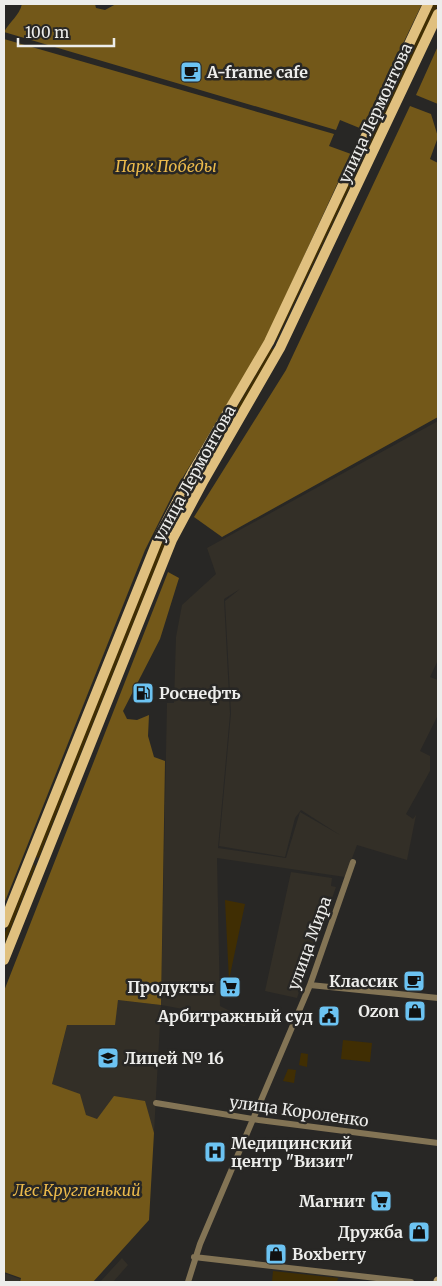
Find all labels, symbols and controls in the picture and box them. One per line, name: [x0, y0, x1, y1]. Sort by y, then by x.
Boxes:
scale bar: [18, 15, 114, 47]
text: 100 m: [25, 23, 69, 42]
street label: улица Лермонтова: [334, 39, 416, 186]
cafe icon: A-frame cafe: [179, 60, 203, 84]
place label: A-frame cafe: [206, 62, 308, 82]
park label: Парк Победы: [115, 156, 217, 176]
street label: улица Лермонтова: [148, 401, 240, 544]
fuel station icon: Роснефть: [131, 681, 155, 705]
place label: Роснефть: [159, 683, 241, 703]
street label: улица Мира: [283, 893, 335, 993]
cafe icon: Классик: [402, 969, 426, 993]
place label: Классик: [329, 971, 398, 991]
supermarket icon: Продукты: [218, 975, 242, 999]
place label: Продукты: [127, 977, 214, 997]
shop icon: Ozon: [403, 999, 427, 1023]
place label: Ozon: [358, 1001, 399, 1021]
public building icon: Арбитражный суд: [317, 1004, 341, 1028]
place label: Арбитражный суд: [157, 1006, 313, 1026]
school or university icon: Лицей № 16: [96, 1046, 120, 1070]
place label: Лицей № 16: [124, 1048, 224, 1068]
street label: улица Короленко: [228, 1091, 370, 1131]
place label: Медицинский центр "Визит": [231, 1133, 354, 1171]
hospital icon: Медицинский центр "Визит": [203, 1140, 227, 1164]
park label: Лес Кругленький: [12, 1180, 141, 1200]
supermarket icon: Магнит: [369, 1189, 393, 1213]
place label: Магнит: [299, 1191, 365, 1211]
shop icon: Дружба: [407, 1220, 431, 1244]
place label: Дружба: [338, 1222, 403, 1242]
shop icon: Boxberry: [264, 1242, 288, 1266]
place label: Boxberry: [292, 1244, 367, 1264]

